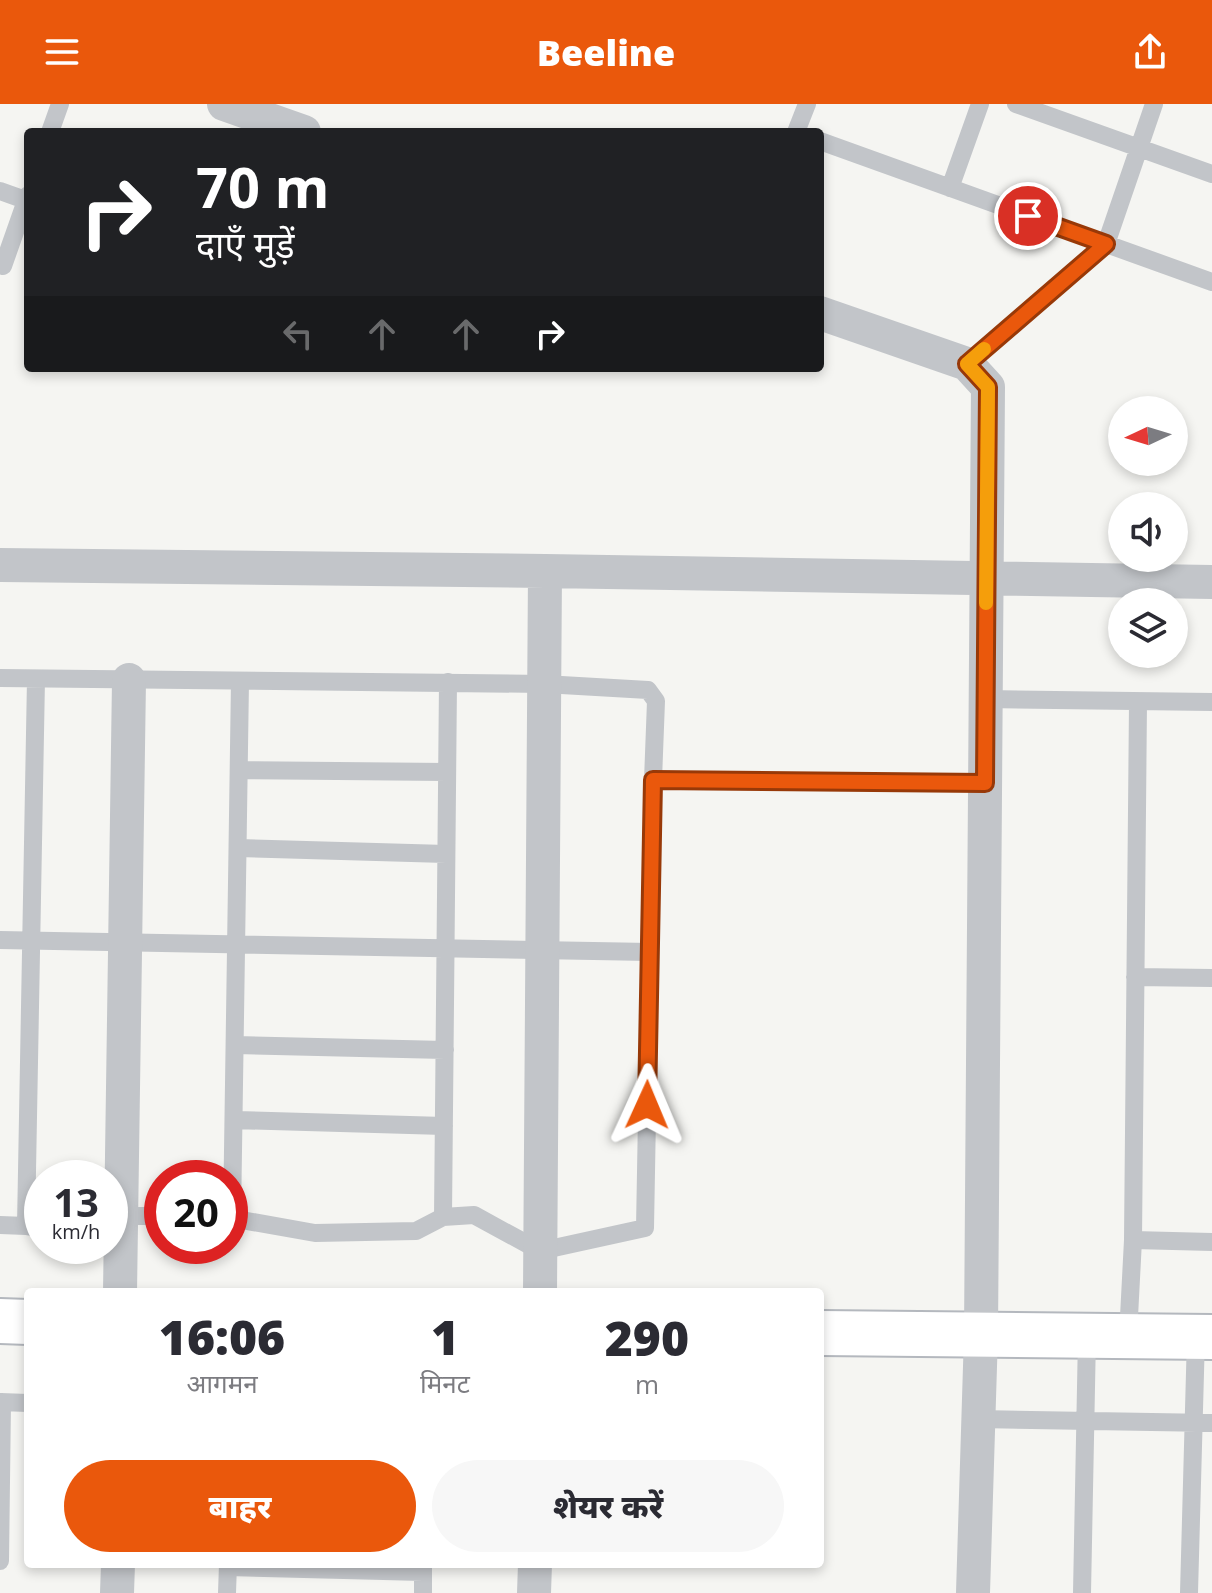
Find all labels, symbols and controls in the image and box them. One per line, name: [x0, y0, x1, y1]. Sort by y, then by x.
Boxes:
text: Beeline: [537, 28, 675, 77]
icon: menu: [40, 30, 84, 74]
icon: share: [1128, 30, 1172, 74]
text: 70 m: [196, 148, 330, 224]
icon: right: [64, 160, 168, 264]
pin: [994, 182, 1062, 250]
icon: arrive: [1006, 194, 1050, 238]
text: दाएँ मुड़ें: [196, 220, 295, 269]
icon: left: [276, 312, 320, 356]
icon: ahead: [360, 312, 404, 356]
icon: ahead: [444, 312, 488, 356]
icon: right: [528, 312, 572, 356]
north arrow: [1108, 396, 1188, 476]
map controls: [1108, 396, 1188, 668]
button: sound: [1108, 492, 1188, 572]
button: layers: [1108, 588, 1188, 668]
position arrow: [605, 1063, 689, 1147]
speed limit sign: 20: [144, 1160, 248, 1264]
text: 13: [53, 1174, 99, 1229]
text: km/h: [52, 1218, 100, 1245]
text: 16:06: [159, 1304, 285, 1369]
text: 1: [431, 1304, 459, 1369]
text: 290: [605, 1305, 689, 1370]
text: आगमन: [186, 1365, 258, 1401]
text: मिनट: [420, 1365, 470, 1401]
text: m: [635, 1366, 659, 1402]
button: बाहर: [64, 1460, 416, 1552]
button: शेयर करें: [432, 1460, 784, 1552]

